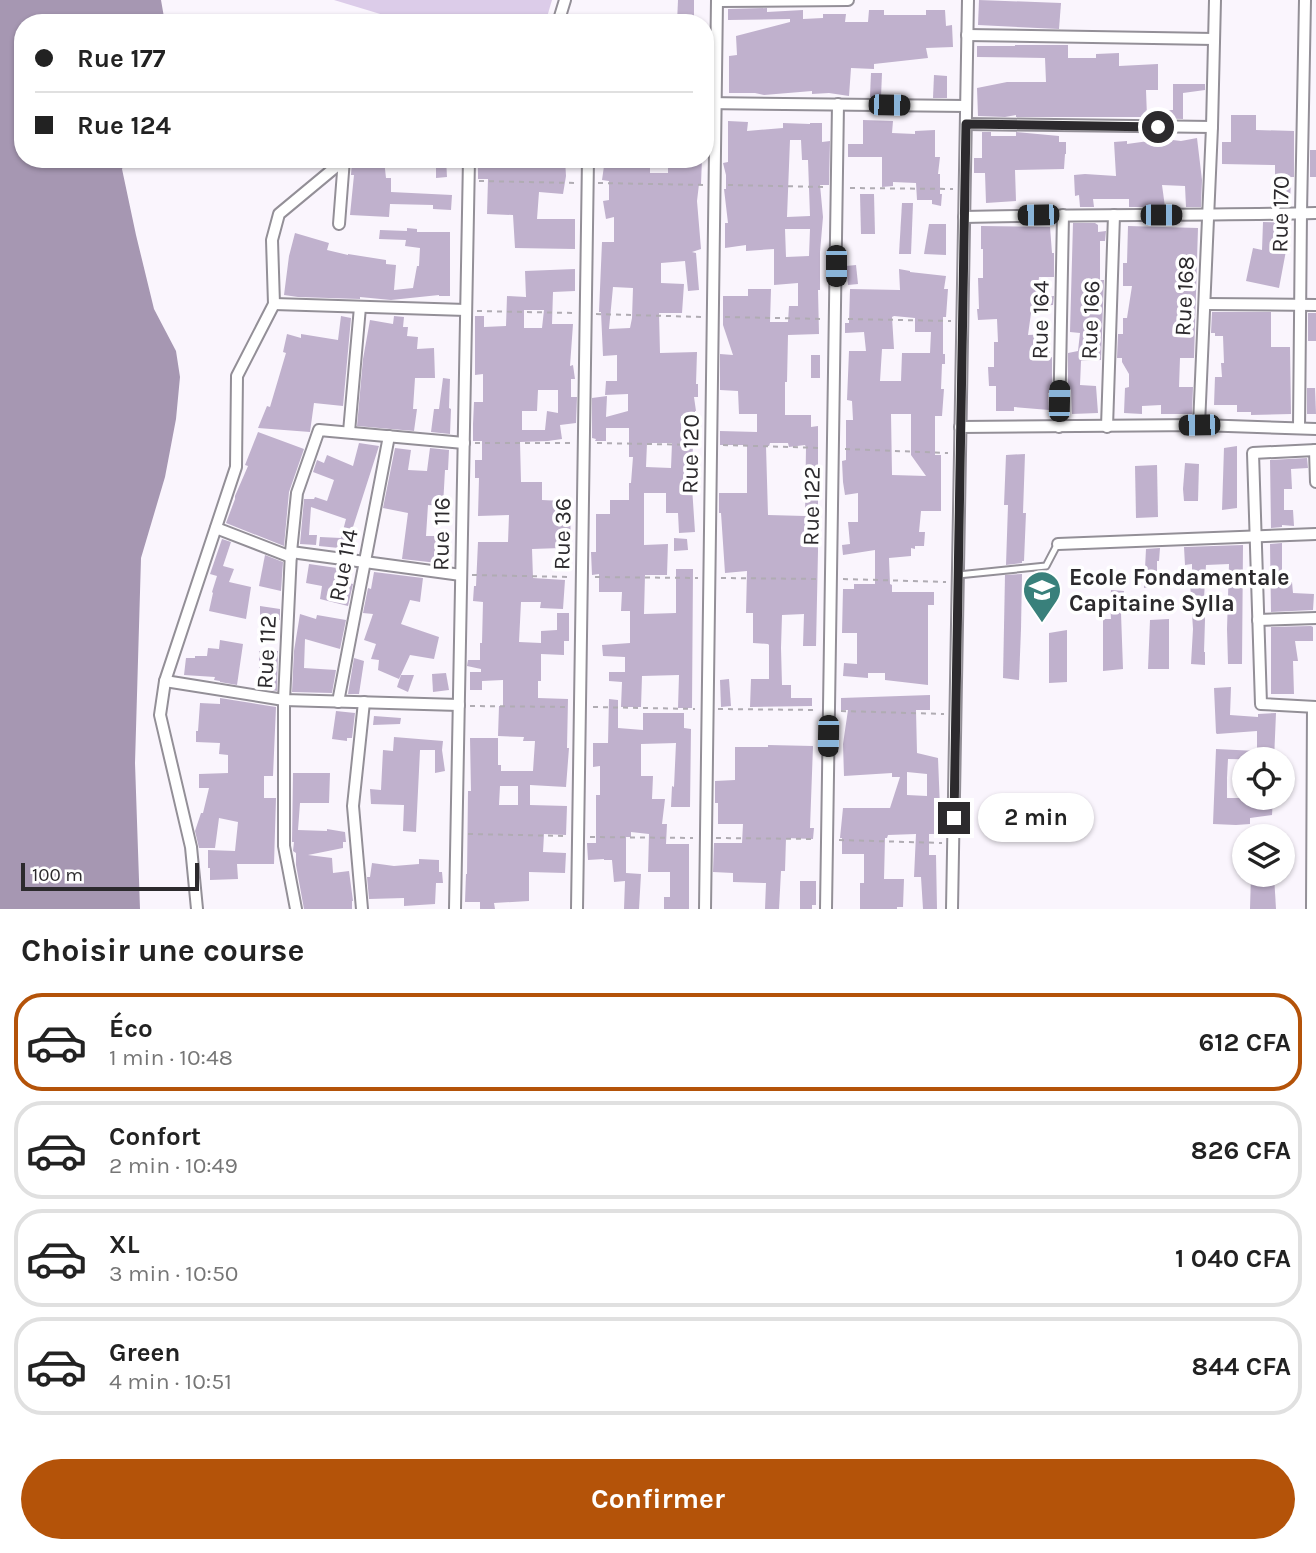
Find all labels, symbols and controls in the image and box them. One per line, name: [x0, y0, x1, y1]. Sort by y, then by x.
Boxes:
text: Rue 177: [77, 43, 166, 74]
car: [868, 94, 911, 116]
text: Rue 124: [77, 110, 171, 141]
route start: [1142, 111, 1174, 143]
street label: Rue 170: [1266, 175, 1295, 253]
car: [1017, 204, 1060, 226]
car: [1141, 205, 1183, 226]
car: [826, 245, 847, 287]
street label: Rue 168: [1169, 255, 1200, 337]
street label: Rue 164: [1026, 280, 1055, 360]
street label: Rue 166: [1076, 280, 1105, 360]
car: [1049, 380, 1070, 422]
street label: Rue 120: [676, 414, 705, 494]
car: [1178, 414, 1221, 436]
street label: Rue 122: [797, 466, 826, 546]
street label: Rue 116: [427, 497, 456, 571]
street label: Rue 36: [548, 498, 577, 570]
street label: Rue 114: [323, 526, 364, 604]
place label: Ecole Fondamentale Capitaine Sylla: [1069, 564, 1290, 617]
school or university icon: Ecole Fondamentale Capitaine Sylla: [1021, 569, 1063, 624]
street label: Rue 112: [251, 614, 282, 690]
car: [818, 715, 839, 757]
map controls: [1232, 747, 1295, 887]
button: locate: [1232, 747, 1295, 810]
callout: 2 min: [978, 794, 1094, 842]
route end: [938, 802, 970, 834]
text: 2 min: [1004, 804, 1068, 831]
button: layers: [1232, 824, 1295, 887]
scale bar: [21, 860, 200, 892]
text: 100 m: [32, 864, 83, 886]
text: Choisir une course: [21, 932, 304, 969]
icon: car: [25, 1011, 88, 1074]
text: Éco: [109, 1013, 153, 1044]
text: 612 CFA: [1198, 1027, 1291, 1058]
text: 1 min · 10:48: [109, 1044, 233, 1071]
icon: car: [25, 1119, 88, 1182]
text: Confort: [109, 1121, 201, 1152]
text: 826 CFA: [1191, 1135, 1291, 1166]
text: 2 min · 10:49: [109, 1152, 238, 1179]
icon: car: [25, 1227, 88, 1290]
text: XL: [109, 1229, 140, 1260]
text: 1 040 CFA: [1175, 1243, 1291, 1274]
text: 3 min · 10:50: [109, 1260, 239, 1287]
icon: car: [25, 1335, 88, 1398]
text: Green: [109, 1337, 181, 1368]
text: 844 CFA: [1191, 1351, 1291, 1382]
text: 4 min · 10:51: [109, 1368, 232, 1395]
button: Confirmer: [21, 1459, 1295, 1539]

